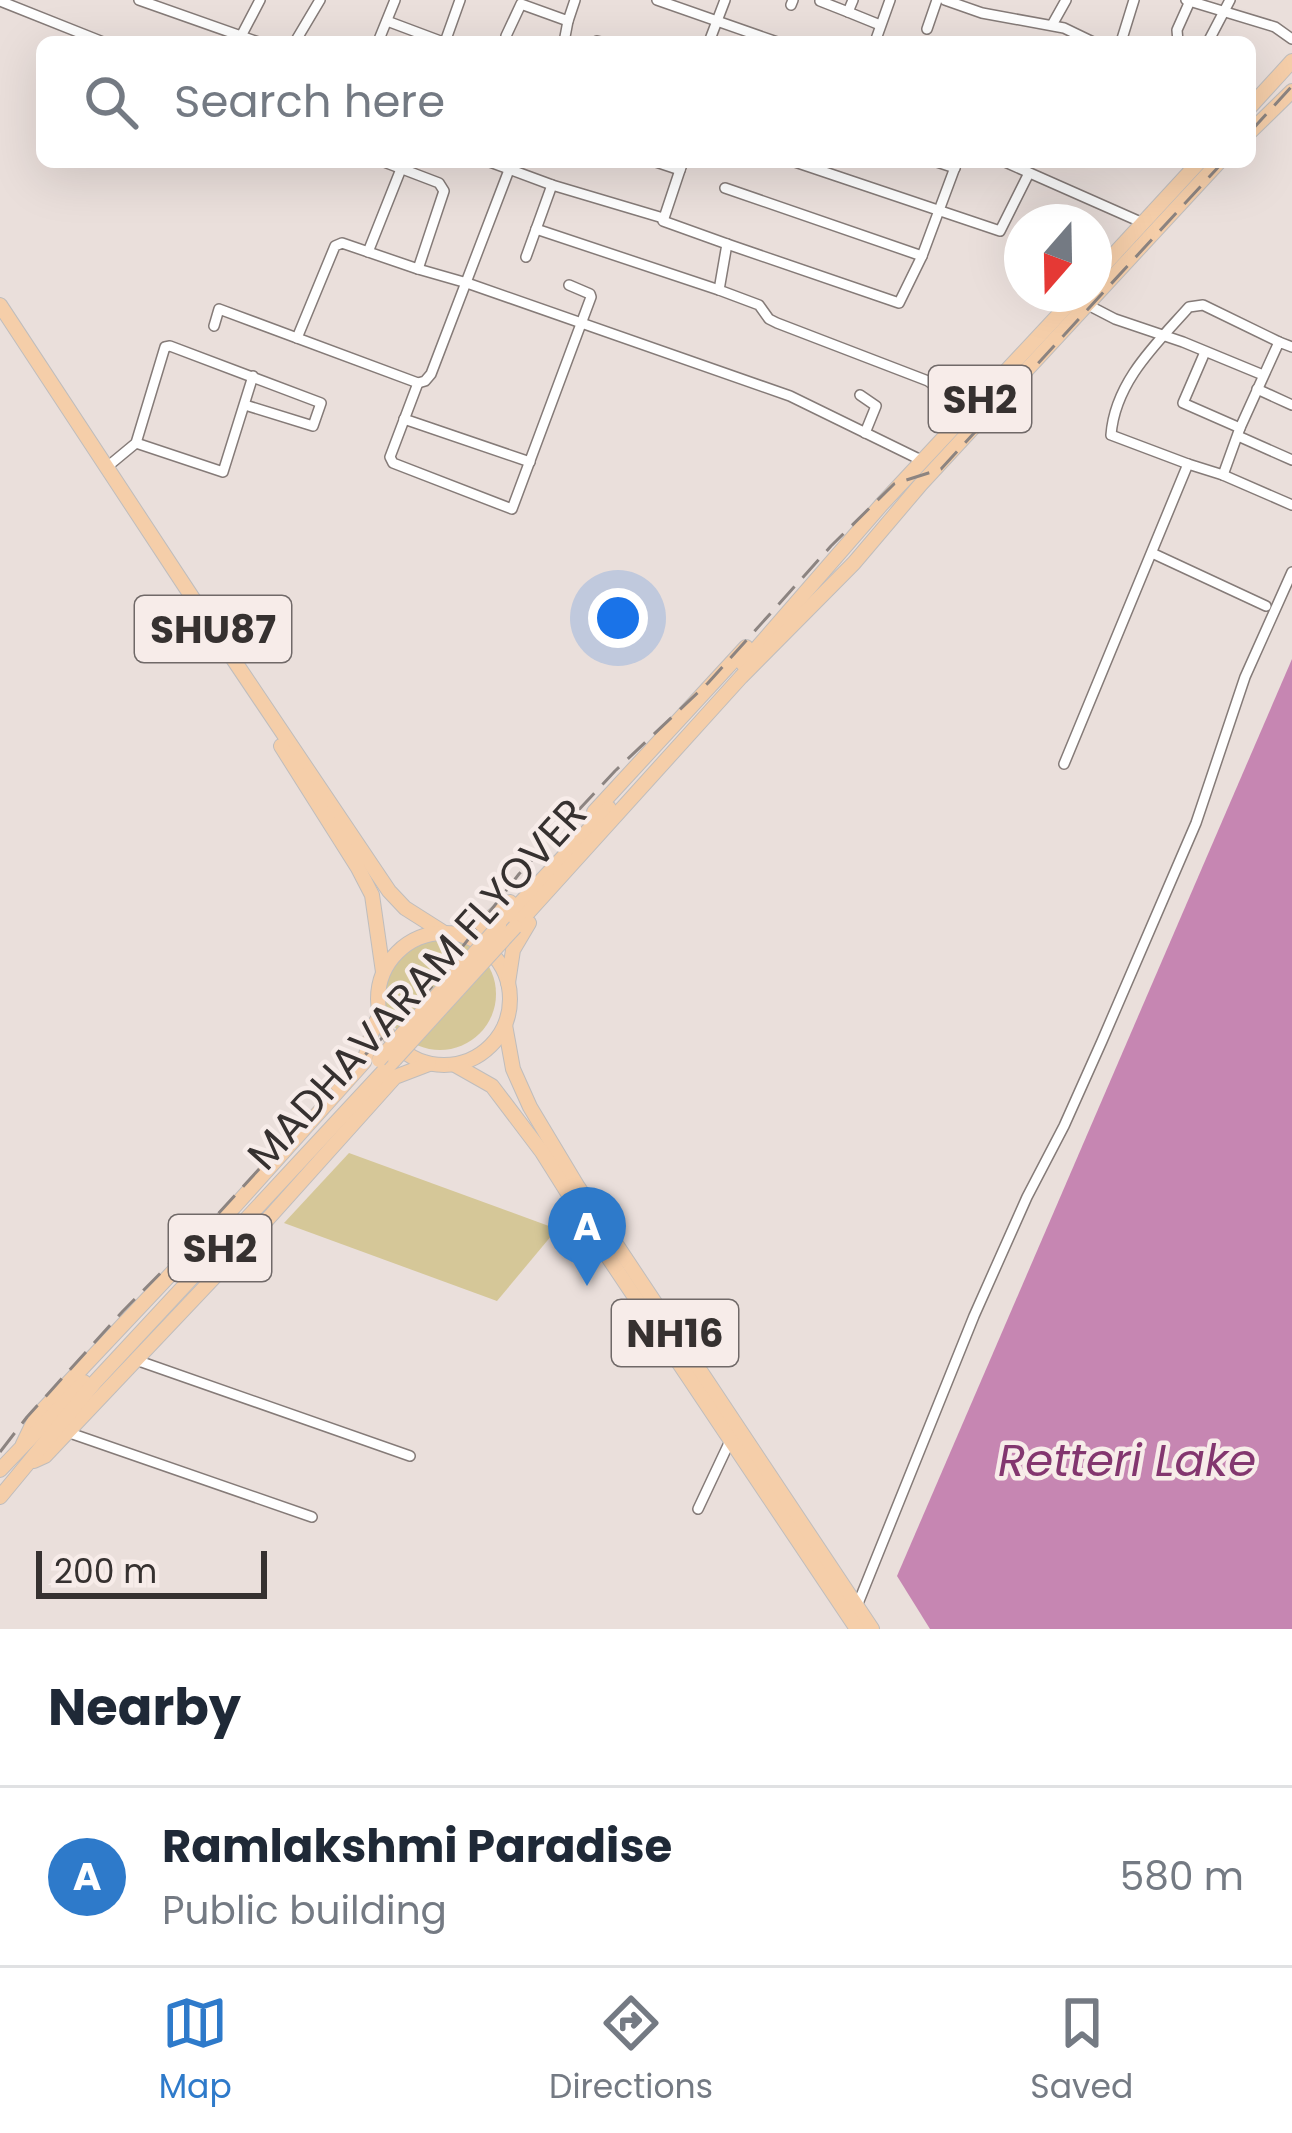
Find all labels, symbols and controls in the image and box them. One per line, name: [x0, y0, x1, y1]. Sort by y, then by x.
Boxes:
search box: [36, 36, 1256, 168]
icon: search: [78, 69, 144, 135]
text: Search here: [174, 70, 445, 133]
north arrow: [1004, 204, 1112, 312]
road number: SH2: [929, 366, 1031, 432]
your location: [588, 588, 648, 648]
road number: SHU87: [135, 596, 291, 662]
street label: MADHAVARAM FLYOVER: [234, 785, 600, 1183]
pin: A: [548, 1187, 626, 1286]
road number: SH2: [169, 1215, 271, 1281]
road number: NH16: [612, 1300, 738, 1366]
water label: Retteri Lake: [998, 1429, 1256, 1492]
scale bar: [36, 1545, 267, 1598]
text: 200 m: [54, 1548, 157, 1595]
text: Nearby: [48, 1671, 241, 1743]
text: Ramlakshmi Paradise: [162, 1815, 672, 1878]
text: A: [73, 1849, 101, 1904]
text: 580 m: [1120, 1849, 1244, 1904]
text: Public building: [162, 1883, 447, 1938]
tab: Map: [159, 1990, 232, 2112]
tab: Directions: [549, 1990, 713, 2112]
tab: Saved: [1030, 1990, 1133, 2112]

